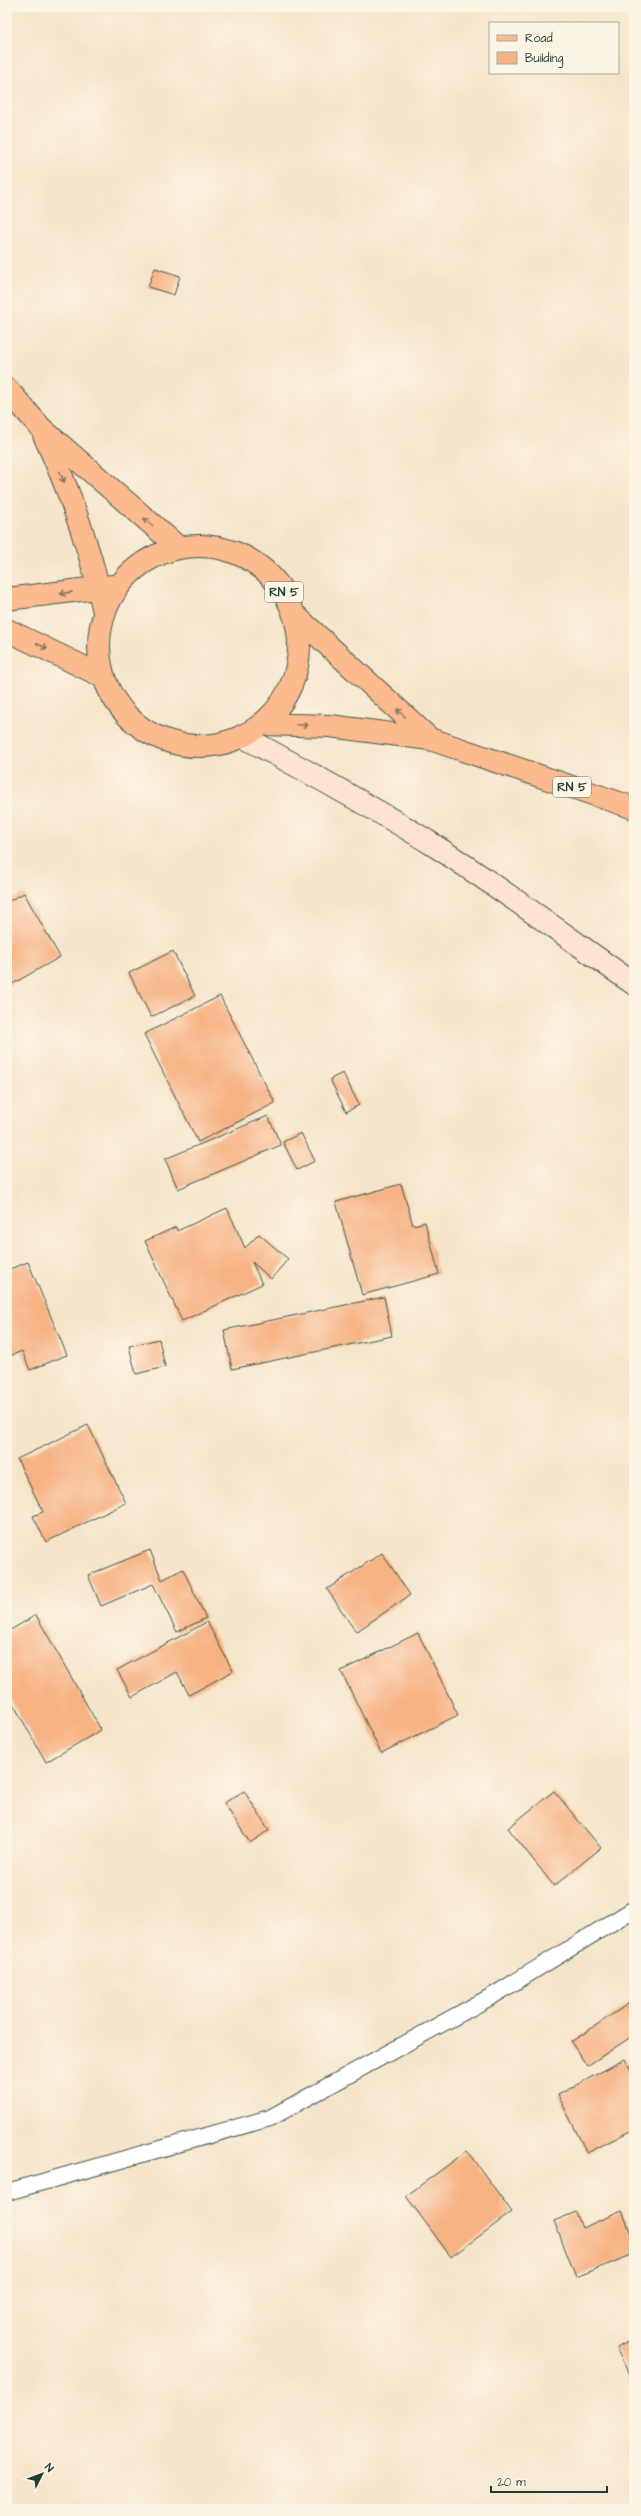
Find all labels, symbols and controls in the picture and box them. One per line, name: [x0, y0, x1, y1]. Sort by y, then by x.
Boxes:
legend: [489, 22, 619, 74]
text: Road: [525, 30, 553, 47]
text: Building: [525, 50, 563, 68]
one-way arrow: [59, 470, 67, 482]
one-way arrow: [143, 518, 153, 527]
road number: RN 5: [265, 582, 303, 602]
one-way arrow: [60, 589, 73, 597]
one-way arrow: [36, 643, 48, 650]
one-way arrow: [396, 708, 407, 717]
one-way arrow: [295, 721, 308, 728]
road number: RN 5: [553, 777, 591, 797]
north arrow: [22, 2454, 62, 2494]
text: N: [41, 2460, 57, 2475]
scale bar: [491, 2468, 607, 2494]
text: 20 m: [497, 2474, 526, 2491]

